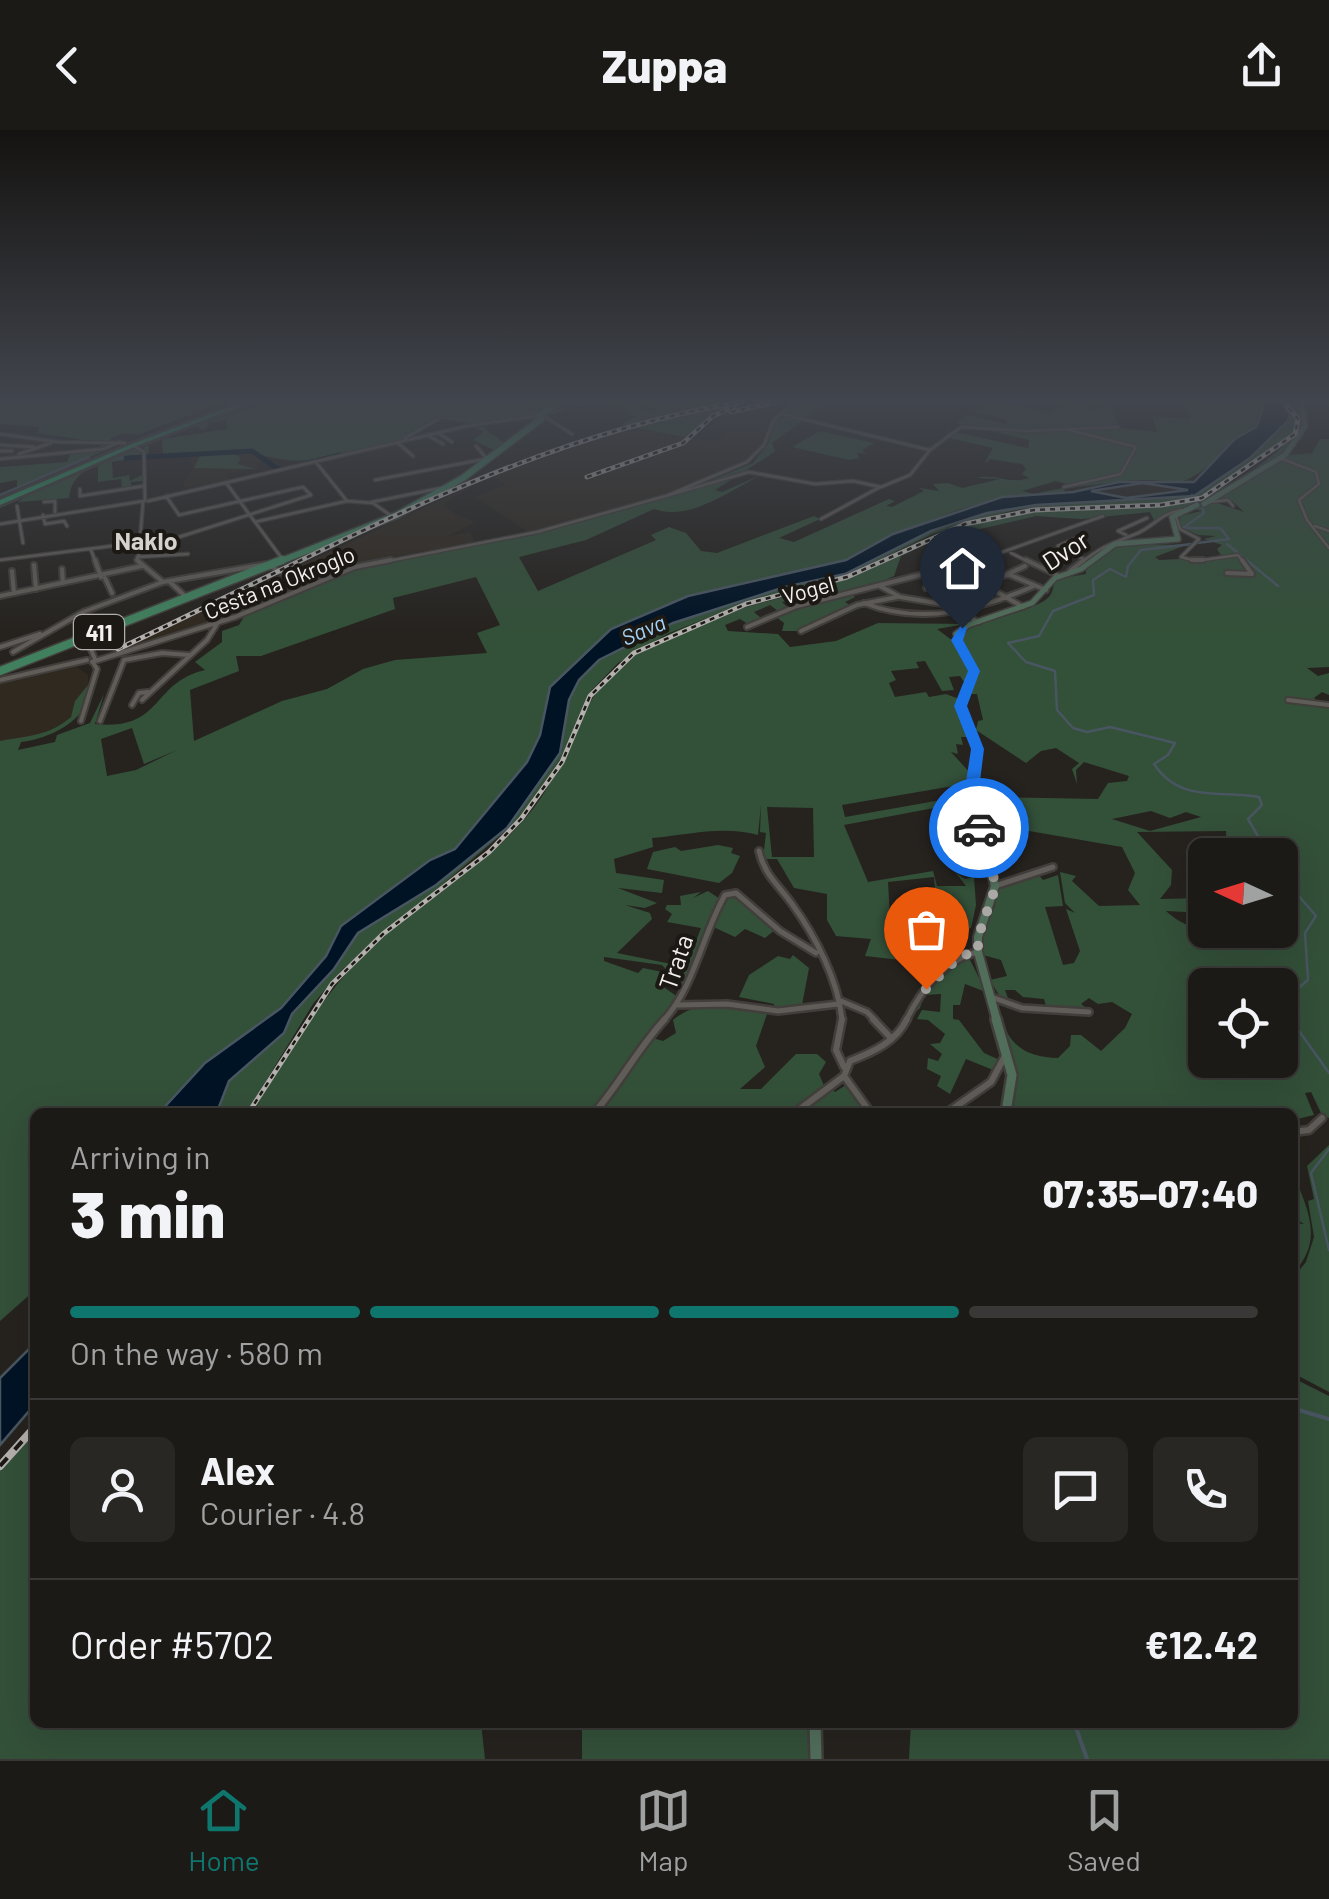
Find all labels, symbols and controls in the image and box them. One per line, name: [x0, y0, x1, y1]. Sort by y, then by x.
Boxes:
icon: back: [40, 38, 95, 93]
text: Zuppa: [602, 38, 727, 92]
icon: share: [1234, 38, 1289, 93]
street label: Dvor: [1036, 524, 1094, 576]
district label: Naklo: [114, 525, 178, 555]
pin: [920, 526, 1005, 629]
street label: Cesta na Okroglo: [200, 540, 358, 624]
icon: home: [935, 541, 990, 596]
street label: Vogel: [779, 570, 837, 608]
water label: Sava: [617, 608, 669, 650]
road number: 411: [74, 615, 124, 649]
courier: [929, 778, 1029, 878]
icon: car: [952, 801, 1007, 856]
north arrow: [1188, 838, 1298, 948]
map controls: [1188, 838, 1298, 1078]
pin: [884, 887, 969, 990]
icon: bag: [899, 902, 954, 957]
street label: Trata: [652, 930, 698, 994]
button: locate: [1188, 968, 1298, 1078]
text: Arriving in: [70, 1137, 210, 1175]
text: 07:35–07:40: [1042, 1170, 1258, 1216]
text: 3 min: [70, 1173, 225, 1251]
text: On the way · 580 m: [70, 1333, 323, 1371]
button: person: [70, 1437, 175, 1542]
button: chat: [1023, 1437, 1128, 1542]
button: phone: [1153, 1437, 1258, 1542]
text: Alex: [200, 1447, 275, 1493]
text: Courier · 4.8: [200, 1493, 365, 1531]
text: Order #5702: [70, 1621, 274, 1667]
text: €12.42: [1145, 1621, 1258, 1667]
tab: Home: [188, 1783, 260, 1877]
tab: Map: [636, 1783, 691, 1877]
tab: Saved: [1067, 1783, 1141, 1877]

